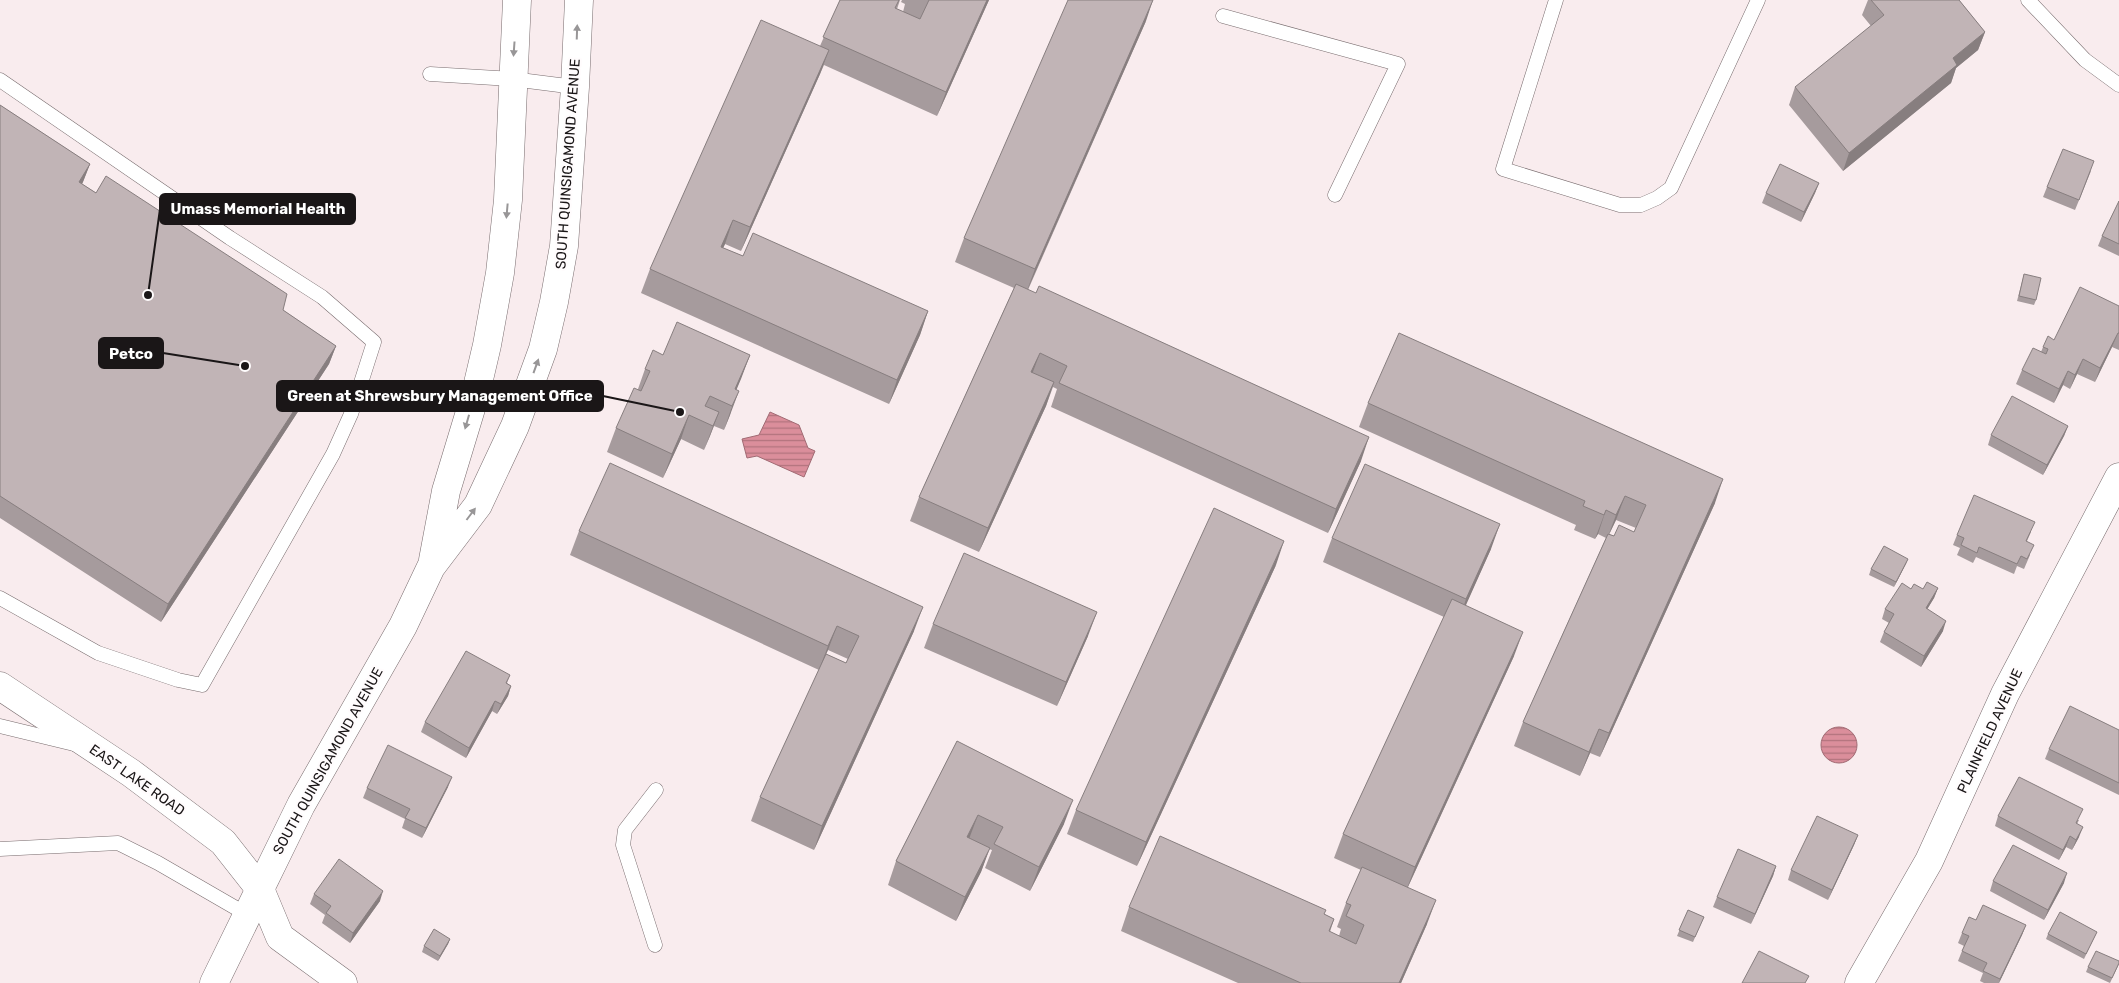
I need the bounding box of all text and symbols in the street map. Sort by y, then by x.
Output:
one-way arrow [574,24,582,40]
one-way arrow [510,41,518,57]
street label: SOUTH QUINSIGAMOND AVENUE [552,58,584,270]
callout: Umass Memorial Health [160,194,355,224]
text: Umass Memorial Health [171,200,345,218]
one-way arrow [503,203,511,219]
callout: Petco [99,338,163,368]
text: Petco [109,345,153,363]
one-way arrow [532,358,540,373]
callout: Green at Shrewsbury Management Office [277,381,603,411]
text: Green at Shrewsbury Management Office [287,387,593,405]
one-way arrow [463,414,471,429]
one-way arrow [466,507,476,521]
street label: SOUTH QUINSIGAMOND AVENUE [269,665,387,857]
street label: PLAINFIELD AVENUE [1954,666,2026,796]
street label: EAST LAKE ROAD [86,741,188,819]

